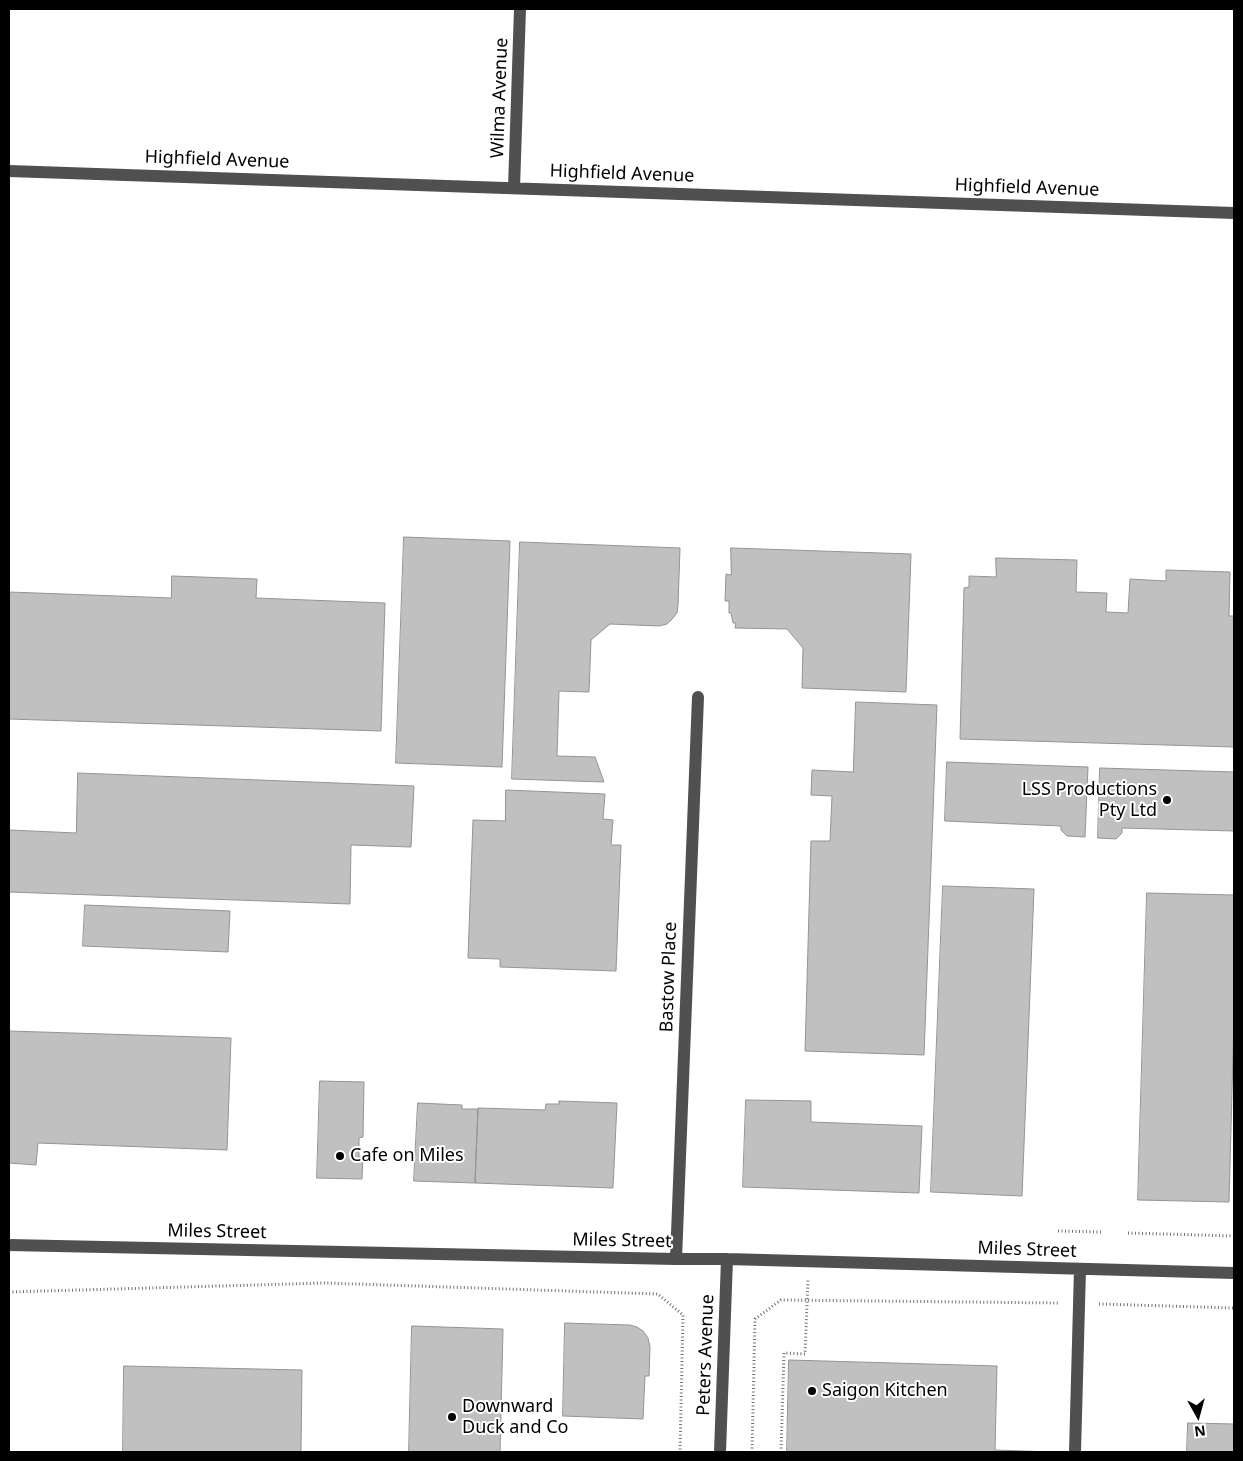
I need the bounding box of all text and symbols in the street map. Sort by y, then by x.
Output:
street label: Wilma Avenue [487,37,513,159]
street label: Highfield Avenue [144,147,290,173]
street label: Highfield Avenue [549,161,695,187]
street label: Highfield Avenue [954,175,1100,201]
place label: LSS Productions Pty Ltd [1022,779,1157,822]
marker: LSS Productions Pty Ltd [1161,794,1173,806]
street label: Bastow Place [656,921,682,1033]
place label: Cafe on Miles [350,1145,464,1167]
marker: Cafe on Miles [334,1150,346,1162]
street label: Miles Street [167,1220,267,1244]
street label: Miles Street [572,1229,672,1253]
street label: Miles Street [977,1237,1077,1263]
street label: Peters Avenue [693,1294,719,1416]
place label: Saigon Kitchen [822,1380,948,1402]
marker: Saigon Kitchen [806,1385,818,1397]
north arrow [1173,1391,1223,1441]
place label: Downward Duck and Co [462,1396,568,1438]
marker: Downward Duck and Co [446,1411,458,1423]
text: N [1193,1421,1207,1442]

